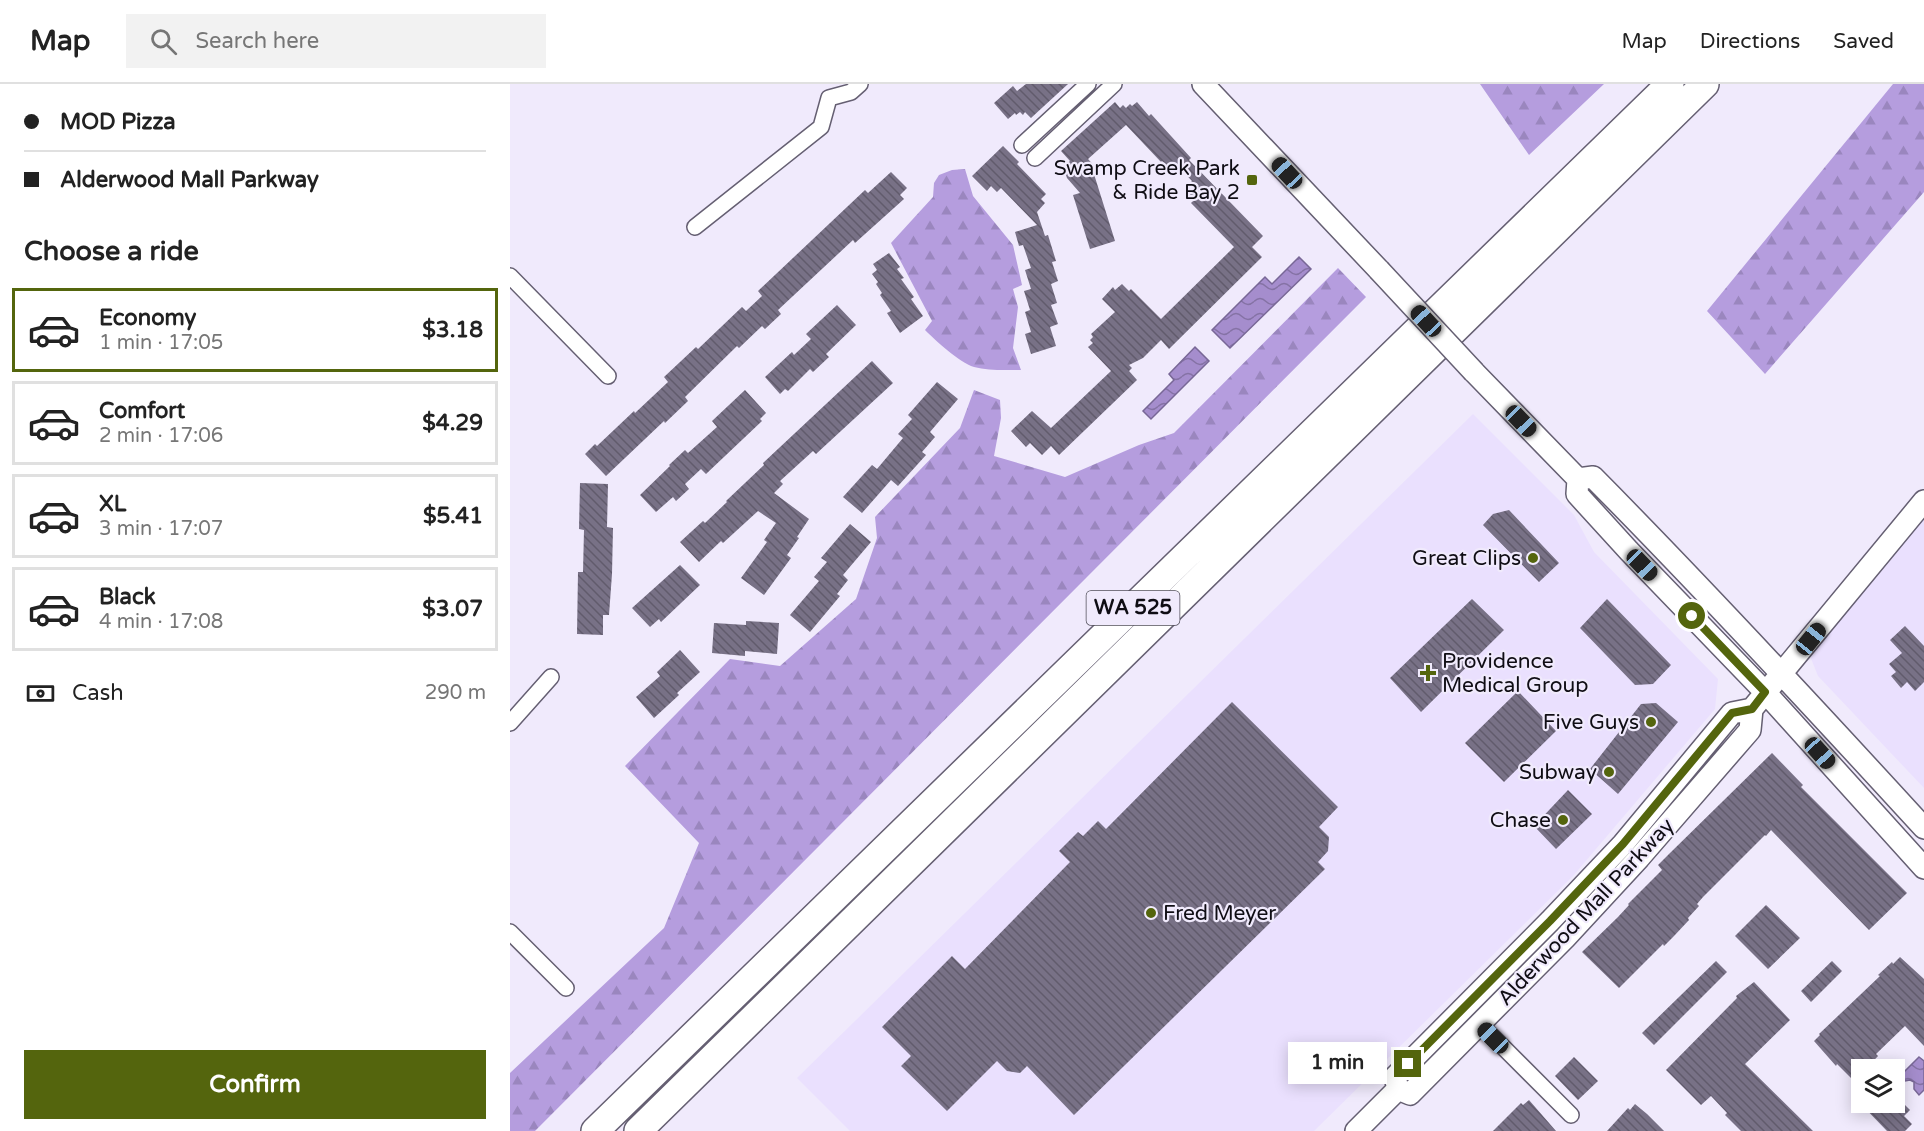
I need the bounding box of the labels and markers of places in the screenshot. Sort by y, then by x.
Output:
place label: Swamp Creek Park & Ride Bay 2 [1054,156,1240,205]
marker: Swamp Creek Park & Ride Bay 2 [1245,173,1259,187]
place label: Great Clips [1412,546,1521,571]
marker: Great Clips [1526,551,1540,565]
place label: Providence Medical Group [1442,649,1588,698]
marker: Providence Medical Group [1419,664,1437,682]
place label: Five Guys [1543,710,1639,735]
marker: Five Guys [1644,715,1658,729]
place label: Subway [1519,760,1597,785]
marker: Subway [1602,765,1616,779]
place label: Chase [1490,808,1551,833]
marker: Chase [1556,813,1570,827]
place label: Fred Meyer [1163,901,1276,926]
marker: Fred Meyer [1144,906,1158,920]

